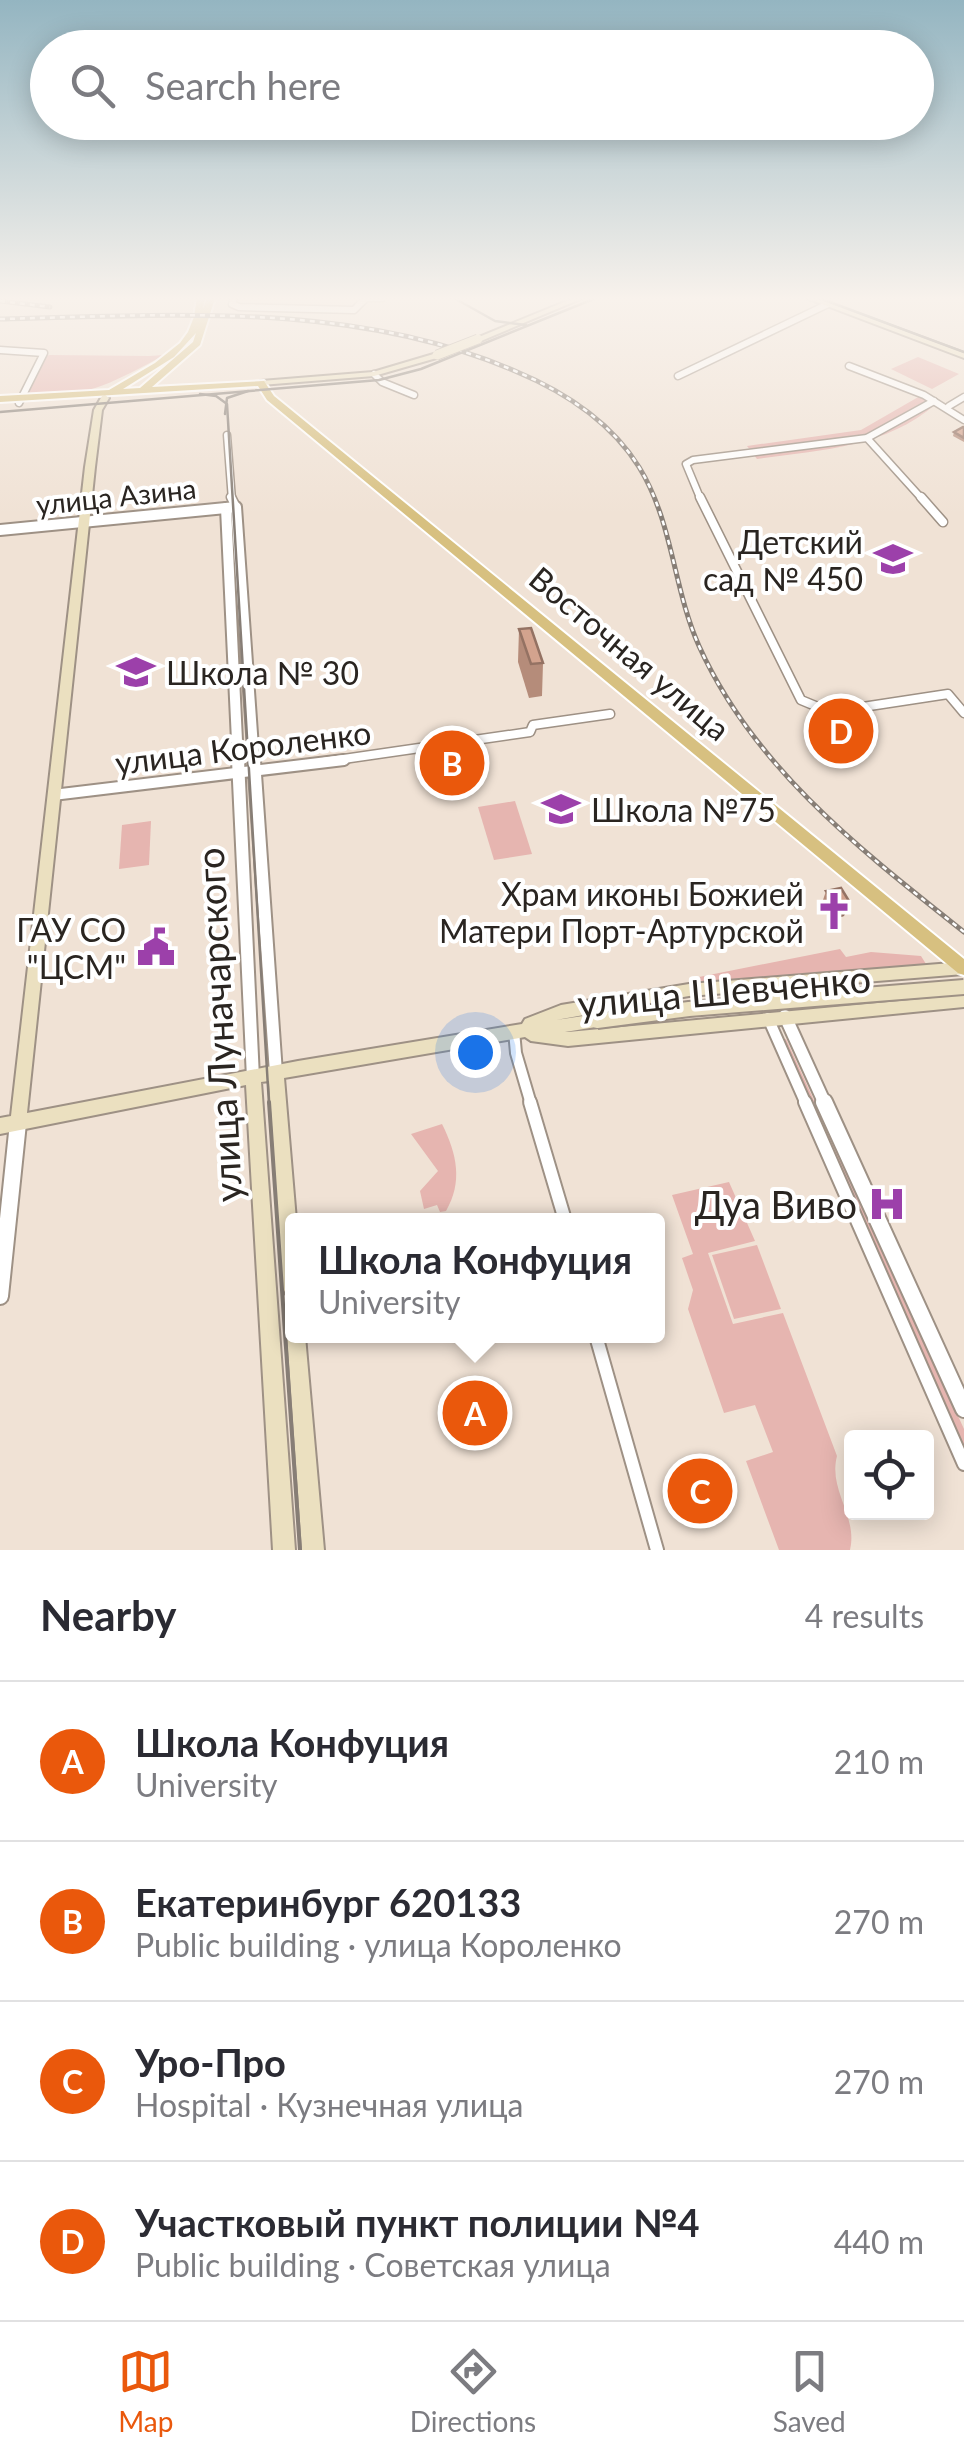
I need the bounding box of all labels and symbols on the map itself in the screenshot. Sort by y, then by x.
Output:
street label: улица Азина [34,471,198,521]
place label: Детский сад № 450 [703,522,863,598]
school or university icon: Детский сад № 450 [872,538,914,580]
street label: Восточная улица [522,558,738,748]
school or university icon: Школа № 30 [115,651,157,693]
place label: Школа № 30 [166,653,359,692]
pin: D [808,694,874,768]
street label: улица Короленко [113,712,373,782]
pin: B [420,726,484,800]
school or university icon: Школа №75 [540,788,582,830]
place label: Школа №75 [591,790,776,829]
street label: улица Луначарского [186,846,250,1204]
place label: Храм иконы Божией Матери Порт-Артурской [439,874,804,950]
church icon: Храм иконы Божией Матери Порт-Артурской [813,890,855,932]
place label: ГАУ СО "ЦСМ" [16,910,126,986]
public building icon: ГАУ СО "ЦСМ" [135,926,177,968]
street label: улица Шевченко [575,954,873,1026]
your location [450,1027,501,1078]
place label: Дуа Виво [695,1181,857,1227]
hospital icon: Дуа Виво [866,1183,908,1225]
pin: A [442,1376,508,1450]
pin: C [668,1454,732,1528]

